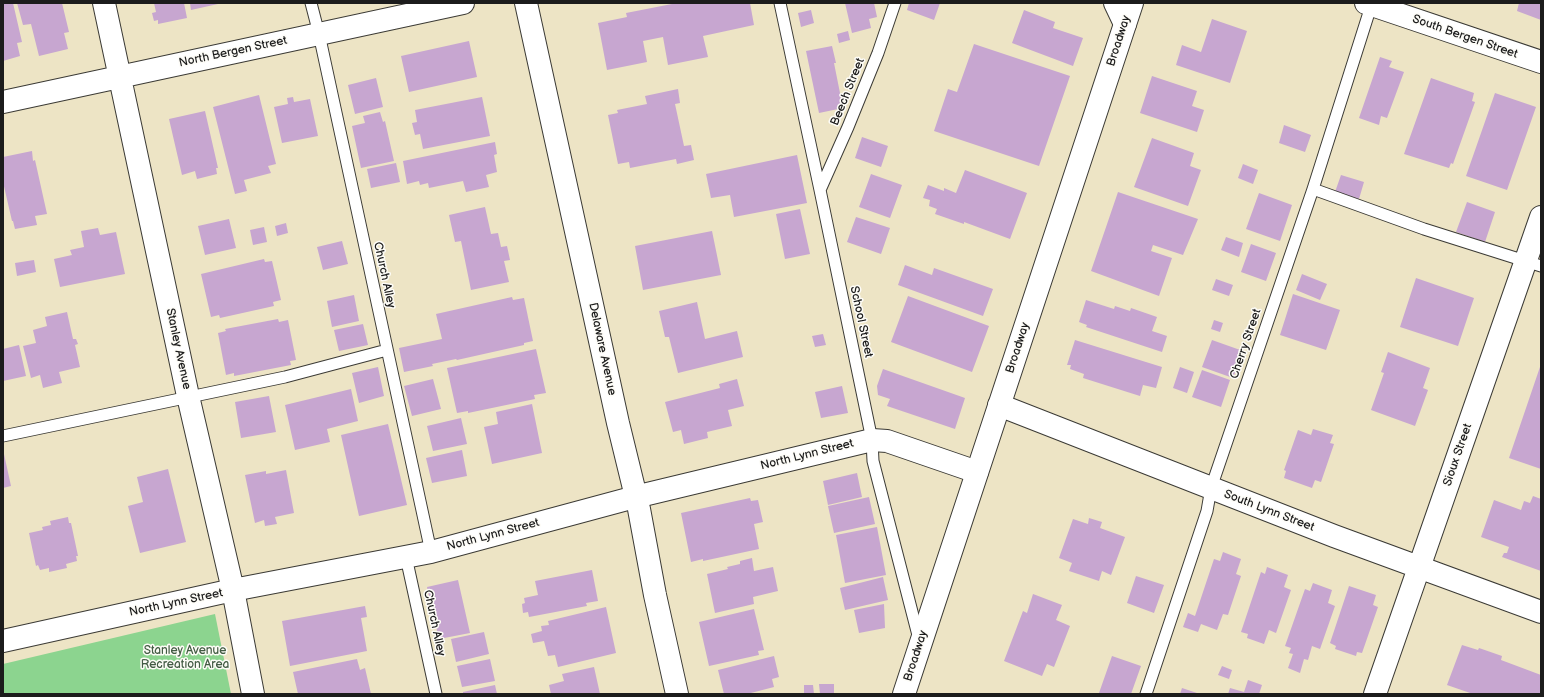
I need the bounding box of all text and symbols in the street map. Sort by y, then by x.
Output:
street label: South Bergen Street [1410,12,1520,62]
street label: Broadway [1104,14,1134,68]
street label: North Bergen Street [178,33,288,71]
street label: Beech Street [828,56,868,128]
street label: Church Alley [370,241,398,309]
street label: School Street [846,285,876,359]
street label: Delaware Avenue [585,301,619,397]
street label: Stanley Avenue [162,307,194,391]
street label: Cherry Street [1227,307,1265,381]
street label: Broadway [1003,321,1033,375]
street label: Sioux Street [1441,422,1475,488]
street label: North Lynn Street [759,436,855,474]
street label: South Lynn Street [1222,487,1316,535]
street label: North Lynn Street [445,516,541,554]
street label: North Lynn Street [128,586,224,620]
street label: Church Alley [420,589,448,657]
street label: Broadway [901,629,931,683]
park label: Stanley Avenue Recreation Area [141,644,229,672]

